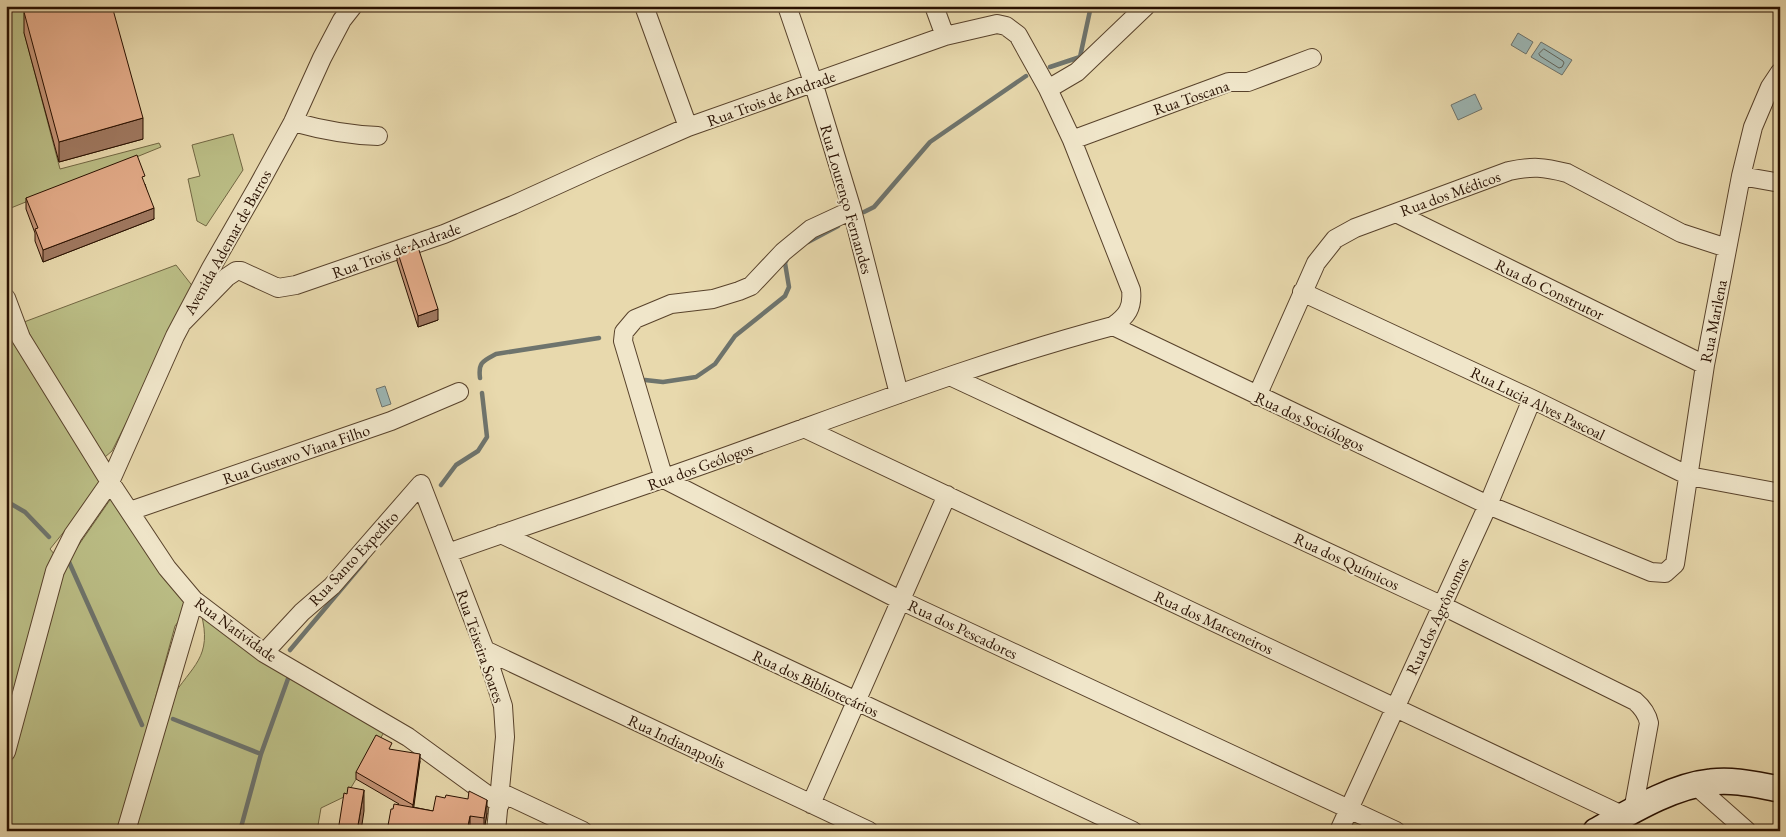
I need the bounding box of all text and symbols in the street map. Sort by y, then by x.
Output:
street label: Rua Trois de Andrade [704,65,838,131]
street label: Rua Toscana [1150,74,1233,120]
street label: Rua Lourenço Fernandes [815,122,878,276]
street label: Avenida Ademar de Barros [178,166,276,319]
street label: Rua dos Médicos [1397,166,1503,221]
street label: Rua Trois de Andrade [329,217,463,283]
street label: Rua do Construtor [1492,254,1608,325]
street label: Rua Marilena [1695,277,1732,364]
street label: Rua Lucia Alves Pascoal [1467,362,1609,445]
street label: Rua dos Sociólogos [1251,387,1368,456]
street label: Rua Gustavo Viana Filho [220,419,373,490]
street label: Rua dos Geólogos [644,438,756,495]
street label: Rua Santo Expedito [304,506,403,611]
street label: Rua dos Químicos [1291,528,1403,595]
street label: Rua dos Agrônomos [1401,554,1474,678]
street label: Rua dos Marceneiros [1151,586,1277,659]
street label: Rua Teixeira Soares [451,587,510,706]
street label: Rua Natividade [190,592,281,666]
street label: Rua dos Pescadores [905,595,1021,664]
street label: Rua dos Bibliotecários [749,645,882,722]
street label: Rua Indianapolis [625,710,729,773]

